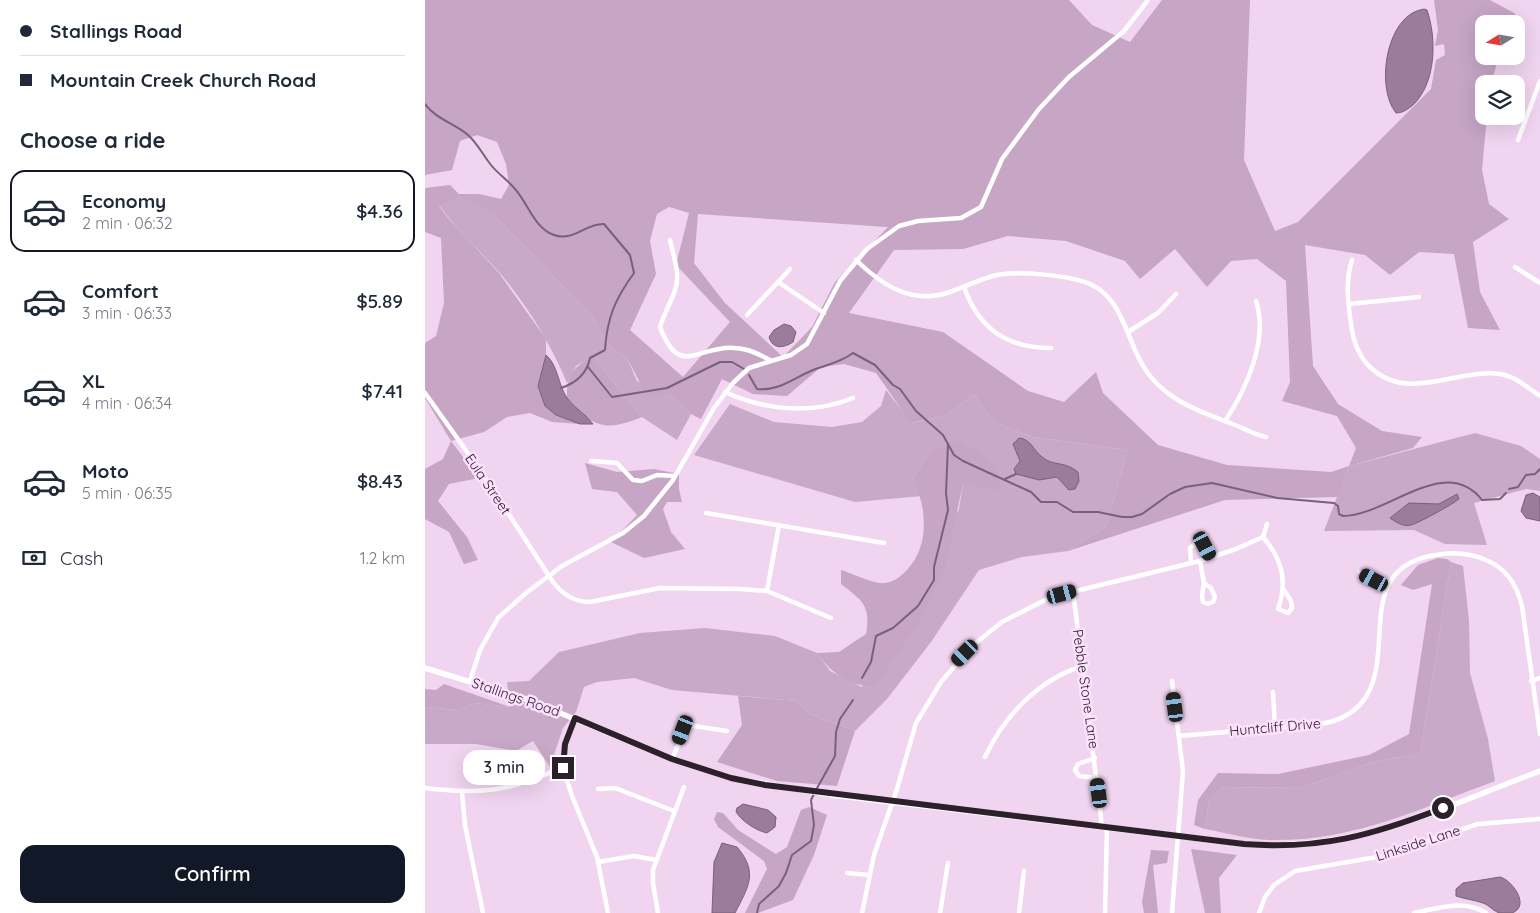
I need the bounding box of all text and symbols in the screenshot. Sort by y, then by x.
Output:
north arrow [1475,15,1525,65]
map controls [1475,15,1525,125]
text: Stallings Road [50,19,182,43]
text: Mountain Creek Church Road [50,68,316,92]
button: layers [1475,75,1525,125]
text: Choose a ride [20,126,165,154]
icon: car [22,189,67,234]
text: Economy [82,189,166,213]
text: $4.36 [356,199,403,223]
text: 2 min · 06:32 [82,213,173,233]
icon: car [22,279,67,324]
text: Comfort [82,279,159,303]
text: $5.89 [356,289,403,313]
text: 3 min · 06:33 [82,303,172,323]
icon: car [22,369,67,414]
text: XL [82,369,105,393]
text: $7.41 [362,379,403,403]
text: 4 min · 06:34 [82,393,172,413]
street label: Eula Street [461,450,515,518]
icon: car [22,459,67,504]
text: Moto [82,459,129,483]
text: $8.43 [357,469,403,493]
text: 5 min · 06:35 [82,483,172,503]
car [1191,529,1218,563]
icon: cash [20,544,48,572]
text: Cash [60,546,104,570]
text: 1.2 km [360,548,405,568]
car [1357,566,1390,594]
car [1045,583,1078,605]
street label: Pebble Stone Lane [1069,628,1103,750]
car [949,637,980,669]
street label: Stallings Road [469,673,563,721]
car [1165,691,1184,723]
car [670,713,695,747]
street label: Huntcliff Drive [1228,714,1322,740]
callout: 3 min [463,750,545,786]
text: 3 min [484,757,524,777]
route end [552,757,574,779]
car [1089,777,1108,809]
route start [1432,797,1454,819]
street label: Linkside Lane [1374,821,1463,865]
button: Confirm [20,845,405,903]

